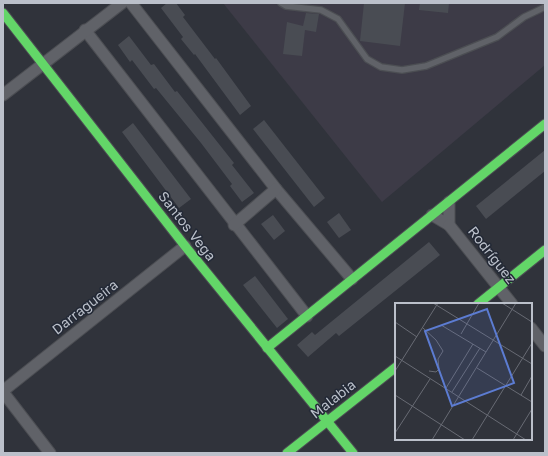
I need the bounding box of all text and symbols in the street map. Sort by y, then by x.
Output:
street label: Santos Vega [155,188,220,264]
street label: Rodríguez [465,223,520,287]
street label: Darragueira [48,276,121,337]
inset map [395,303,532,440]
street label: Malabia [307,376,359,422]

